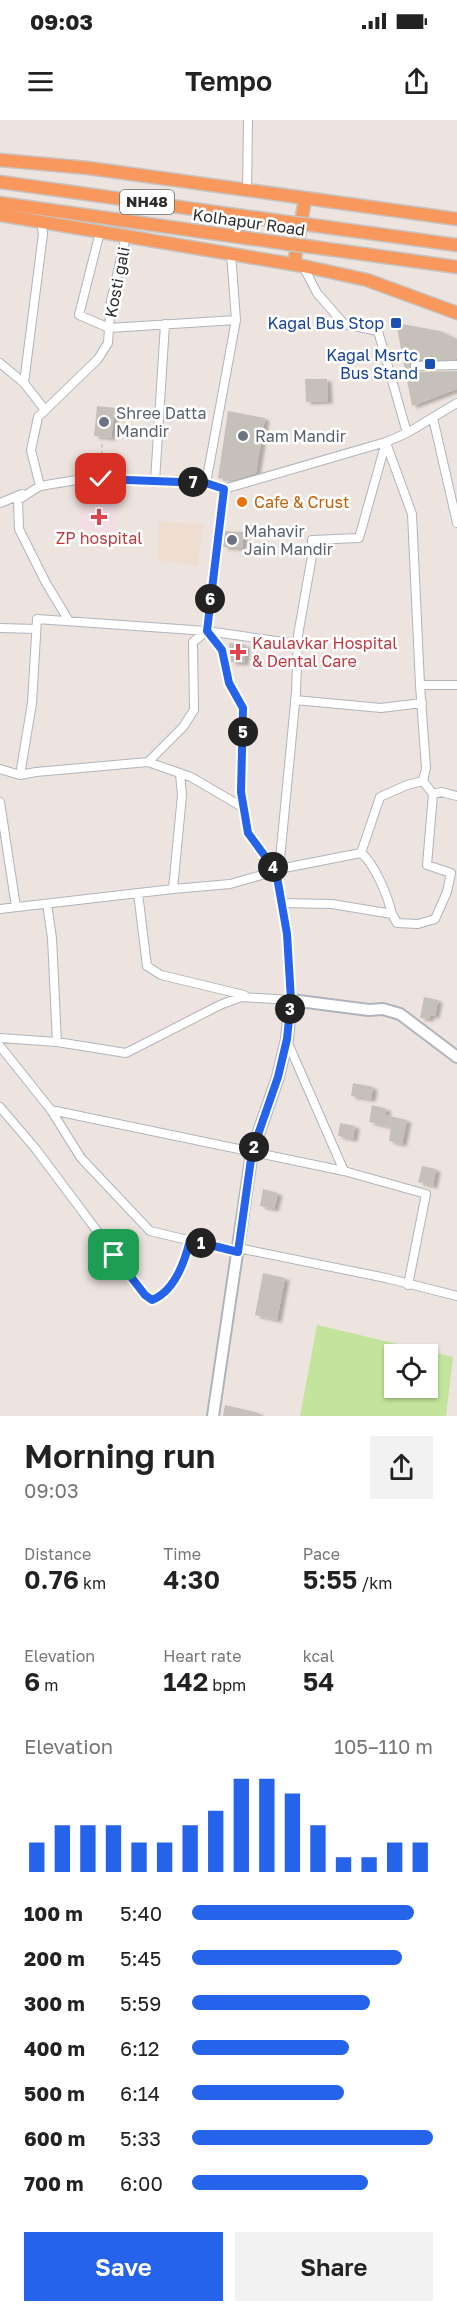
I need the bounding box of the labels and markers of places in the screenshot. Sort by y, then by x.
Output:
place label: Kagal Bus Stop [267,313,384,333]
marker: Kagal Bus Stop [389,316,403,330]
place label: Kagal Msrtc Bus Stand [326,345,418,383]
marker: Kagal Msrtc Bus Stand [423,357,437,371]
place label: Shree Datta Mandir [116,403,206,441]
marker: Shree Datta Mandir [97,415,111,429]
place label: Ram Mandir [255,426,346,446]
marker: Ram Mandir [236,429,250,443]
pin [75,453,126,504]
pin: 7 [178,467,208,497]
place label: Cafe & Crust [254,492,349,512]
marker: Cafe & Crust [235,495,249,509]
marker: ZP hospital [90,508,108,526]
place label: Mahavir Jain Mandir [244,521,333,559]
place label: ZP hospital [56,528,142,548]
marker: Mahavir Jain Mandir [225,533,239,547]
pin: 6 [195,584,225,614]
place label: Kaulavkar Hospital & Dental Care [252,633,398,671]
marker: Kaulavkar Hospital & Dental Care [229,643,247,661]
pin: 5 [228,717,258,747]
pin: 4 [258,852,288,882]
pin: 3 [275,994,305,1024]
pin: 2 [239,1132,269,1162]
pin: 1 [186,1228,216,1258]
pin [88,1229,139,1280]

